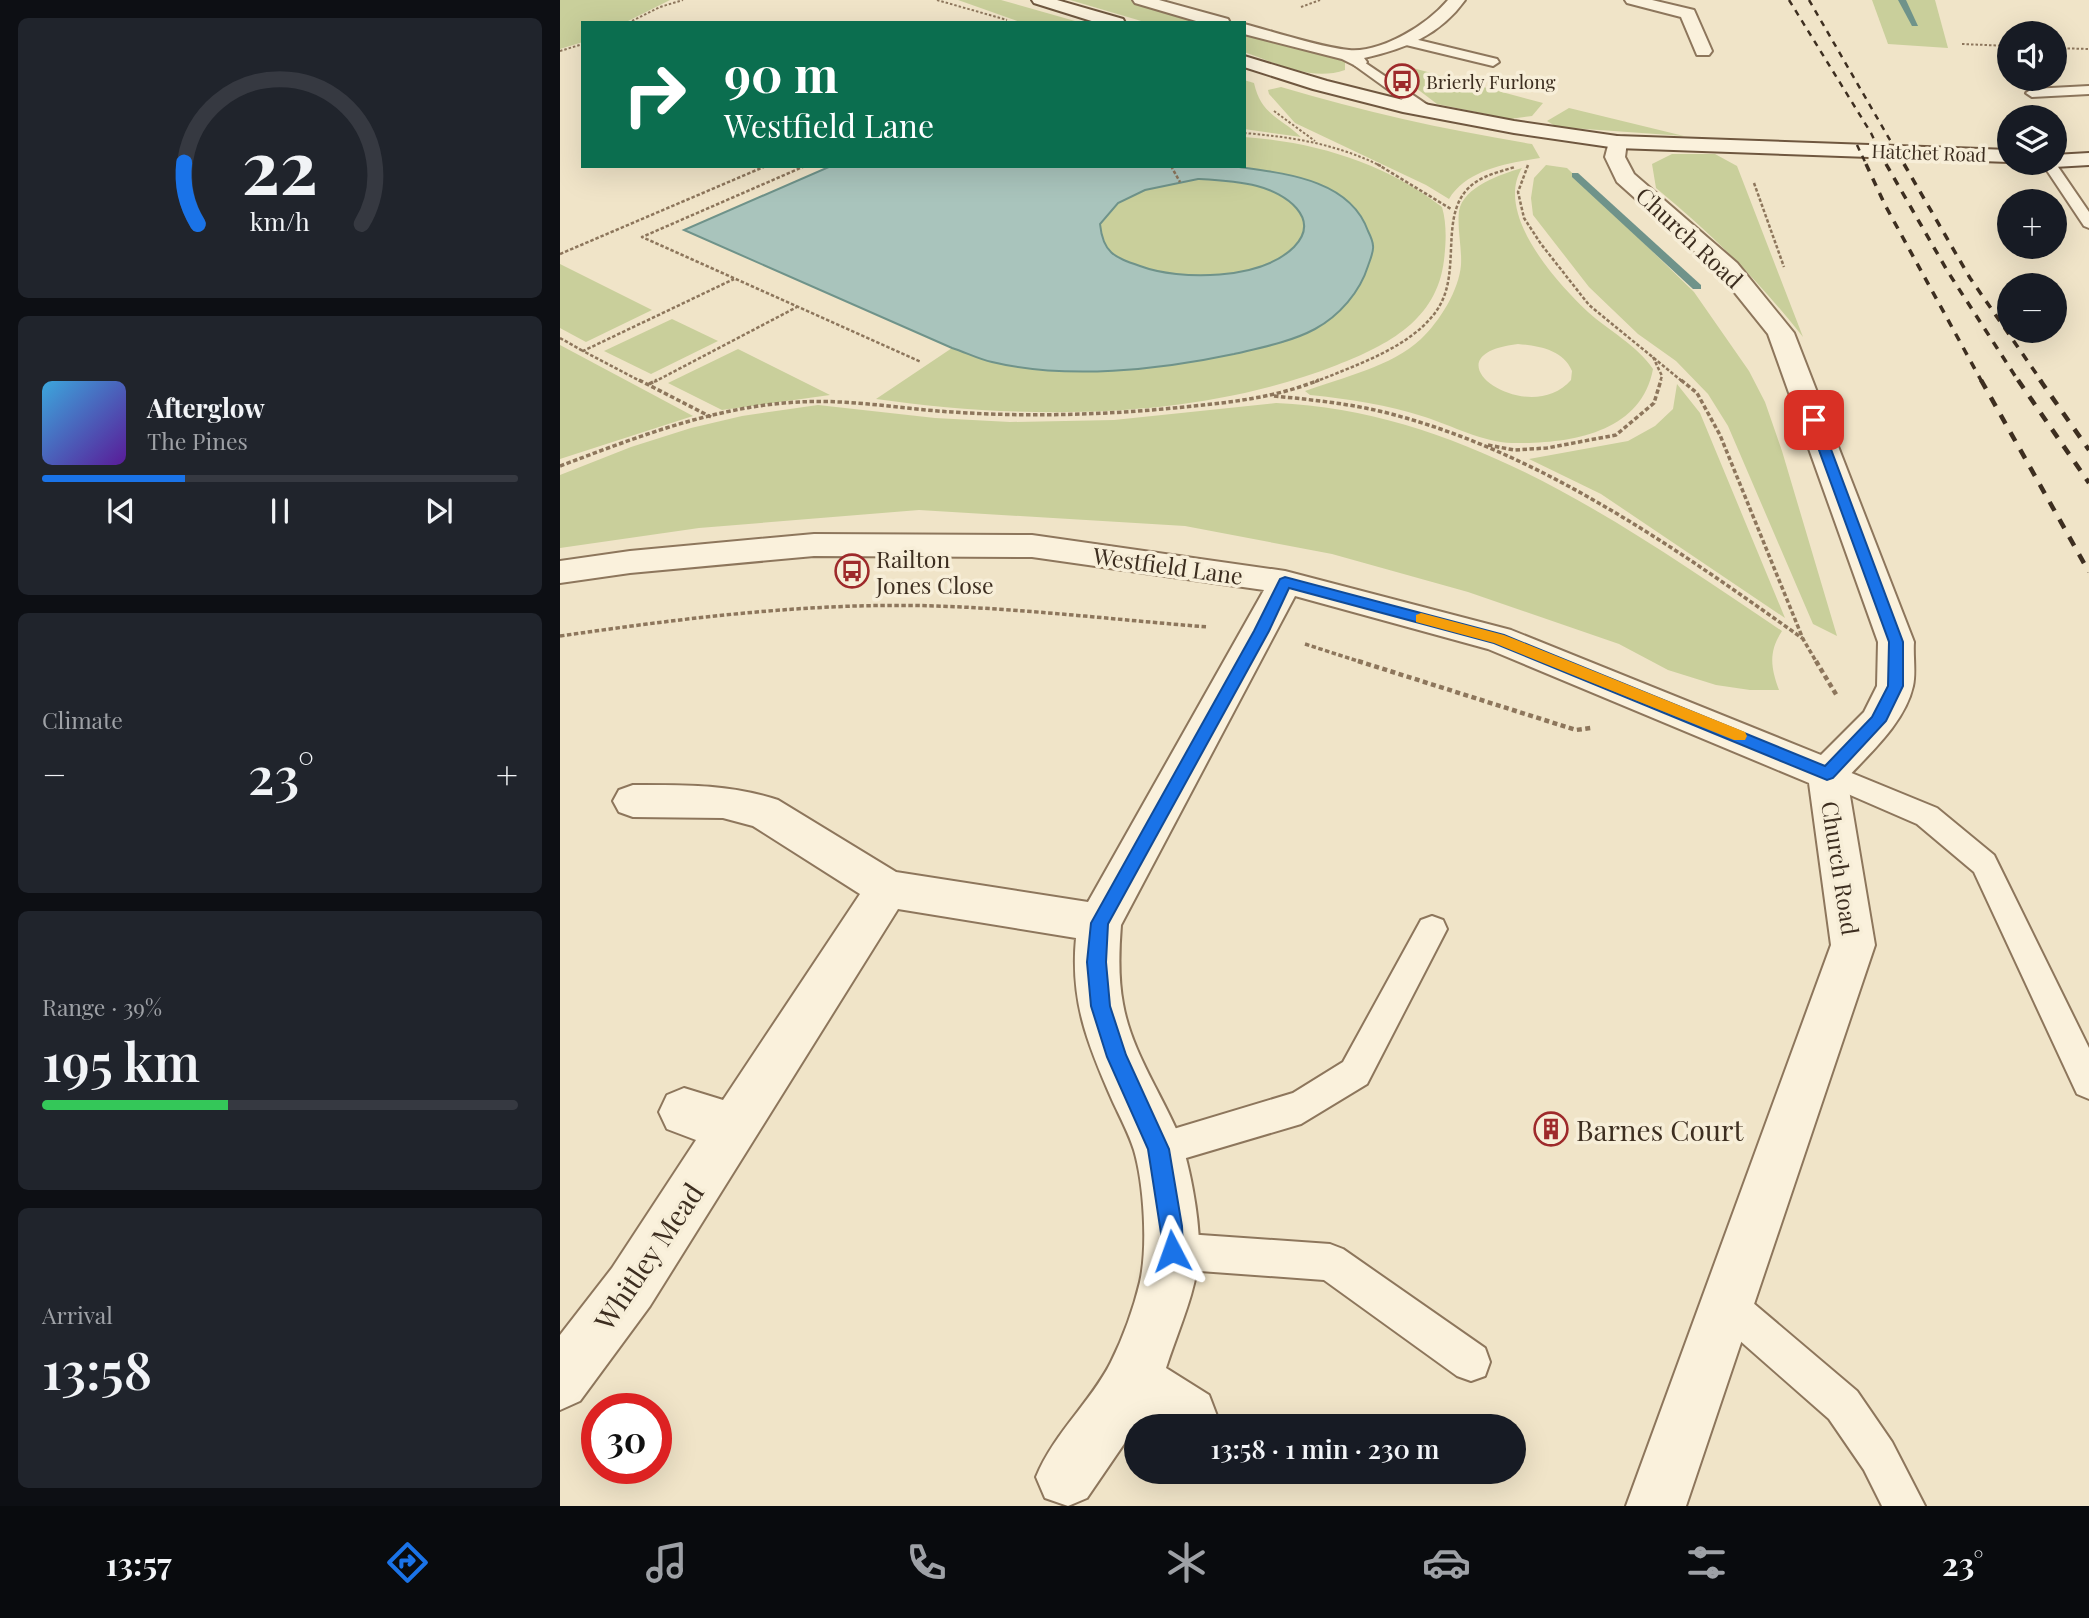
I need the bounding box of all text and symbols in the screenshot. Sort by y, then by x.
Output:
map controls [1997,21,2067,343]
button: sound [1997,21,2067,91]
text: 90 m [724,40,838,105]
icon: right [609,49,700,140]
bus stop icon: Brierly Furlong [1383,62,1421,100]
place label: Brierly Furlong [1426,68,1555,94]
text: Westfield Lane [724,103,934,146]
button: layers [1997,105,2067,175]
text: 22 [242,115,318,212]
street label: Hatchet Road [1871,137,1987,167]
street label: Church Road [1630,180,1750,294]
button: + [1997,189,2067,259]
text: km/h [250,204,310,237]
button: − [1997,273,2067,343]
text: Afterglow [147,390,265,425]
pin [1784,390,1844,450]
icon: arrive [1795,401,1833,439]
text: The Pines [147,425,248,456]
icon: previous [102,492,140,530]
icon: pause [261,492,299,530]
icon: next [420,492,458,530]
street label: Westfield Lane [1090,539,1245,591]
place label: Railton Jones Close [875,543,994,600]
bus stop icon: Railton Jones Close [833,552,871,590]
text: Climate [42,704,123,735]
text: 23° [248,739,314,808]
text: − [42,748,67,799]
text: + [496,748,518,799]
street label: Church Road [1815,799,1867,937]
text: Range · 39% [42,991,162,1022]
text: 195 km [42,1026,200,1095]
building icon: Barnes Court [1532,1110,1570,1148]
place label: Barnes Court [1576,1111,1745,1148]
street label: Whitley Mead [585,1175,711,1338]
position arrow [1135,1214,1209,1288]
text: Arrival [42,1299,113,1330]
text: 13:58 [42,1334,152,1403]
speed limit sign: 30 [581,1393,672,1484]
text: 13:58 · 1 min · 230 m [1211,1431,1439,1466]
icon: directions [383,1538,432,1587]
icon: music [642,1538,691,1587]
icon: phone [902,1538,951,1587]
icon: climate [1162,1538,1211,1587]
icon: car [1422,1538,1471,1587]
icon: filters [1682,1538,1731,1587]
text: 13:57 [105,1541,172,1584]
text: 23° [1942,1541,1983,1584]

